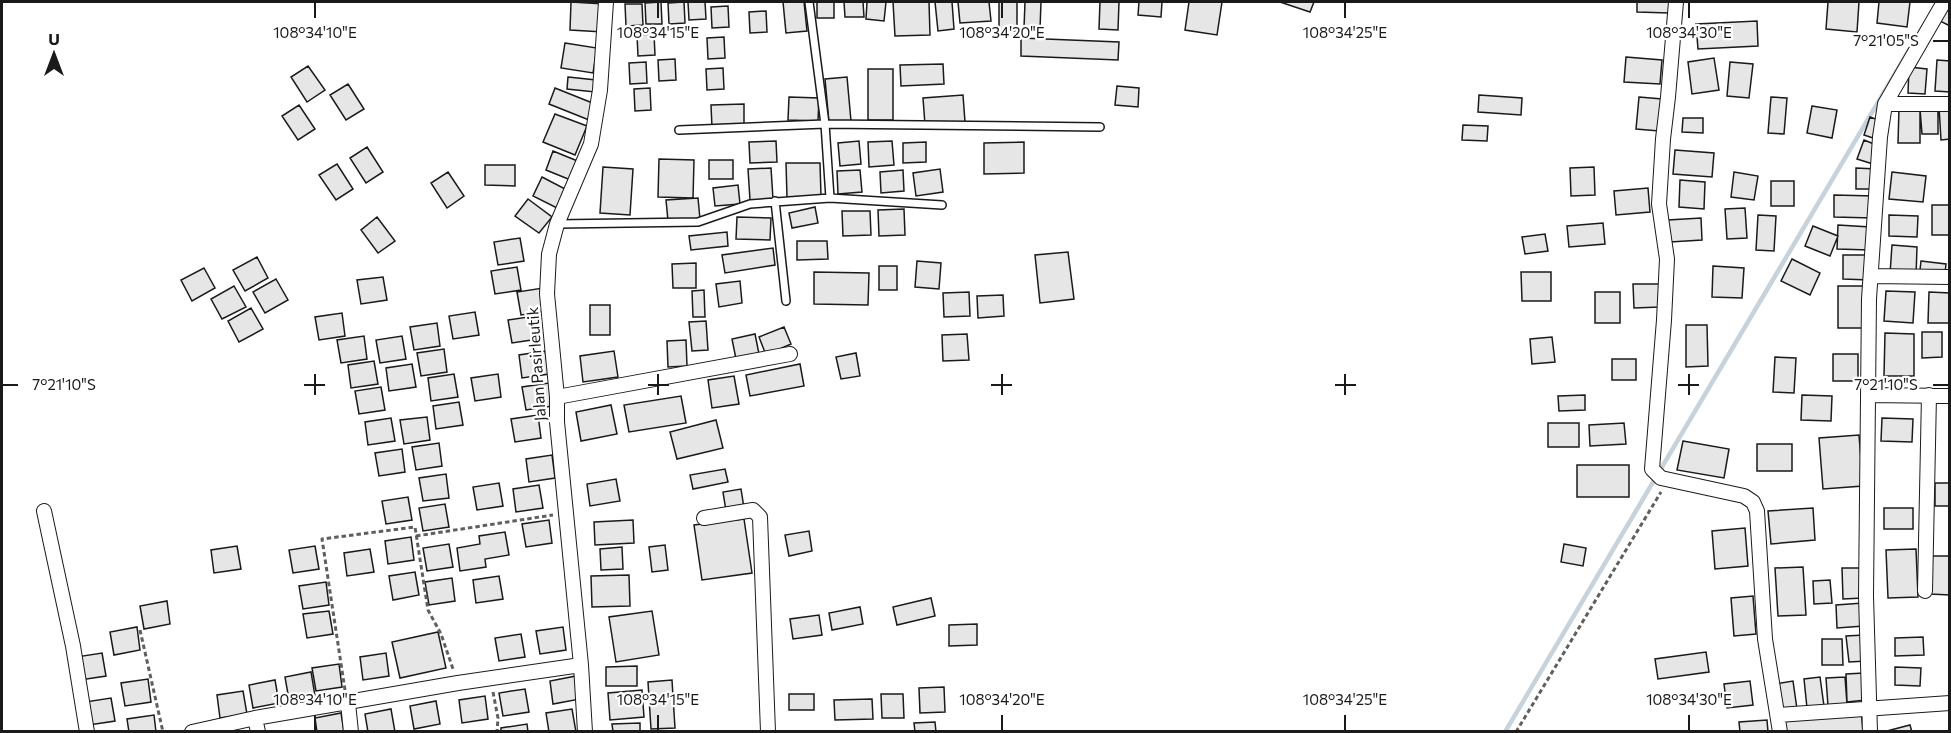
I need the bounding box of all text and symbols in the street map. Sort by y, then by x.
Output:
text: 108°34'10"E [273,23,357,41]
text: 108°34'15"E [617,23,699,41]
text: 108°34'20"E [959,23,1045,41]
text: 108°34'25"E [1303,23,1387,41]
text: 108°34'30"E [1646,23,1732,41]
north arrow [24,24,84,84]
text: U [48,29,60,48]
text: 7°21'05"S [1853,31,1919,49]
street label: Jalan Pasirleutik [522,306,549,422]
text: 7°21'10"S [32,375,96,393]
text: 7°21'10"S [1854,375,1918,393]
text: 108°34'10"E [273,690,357,708]
text: 108°34'15"E [617,690,699,708]
text: 108°34'20"E [959,690,1045,708]
text: 108°34'25"E [1303,690,1387,708]
text: 108°34'30"E [1646,690,1732,708]

